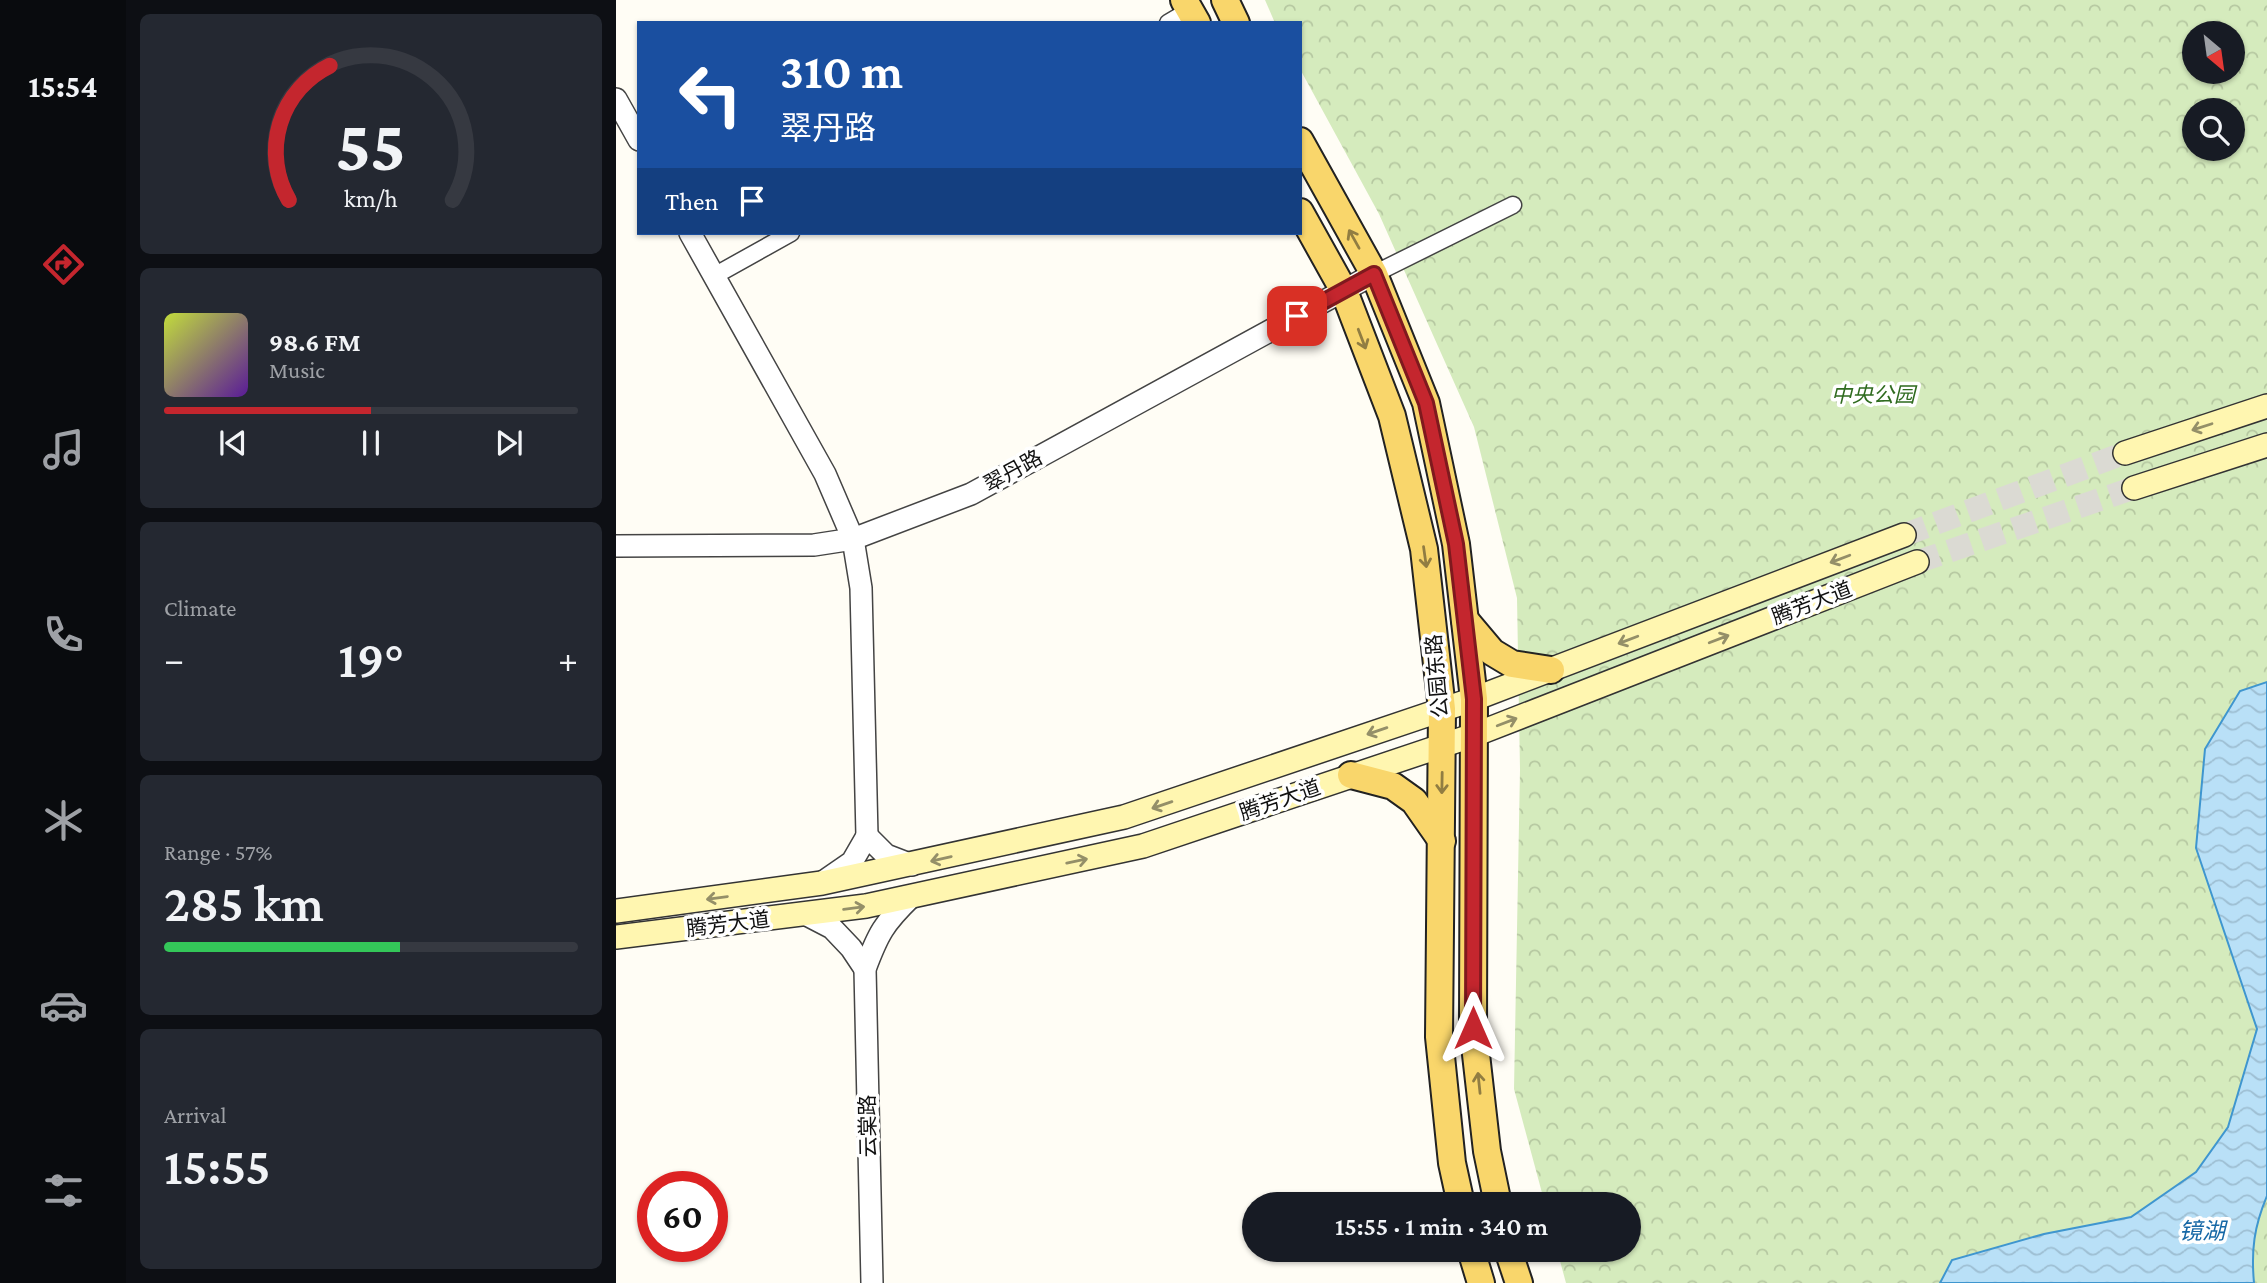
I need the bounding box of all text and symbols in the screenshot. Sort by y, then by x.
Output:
north arrow [2182,21,2245,84]
map controls [2182,21,2245,161]
text: 310 m [780,44,903,99]
icon: left [665,49,756,140]
text: 15:54 [28,68,98,104]
button: search [2182,98,2245,161]
text: 55 [336,105,406,186]
text: 翠丹路 [780,110,876,146]
icon: arrive [733,182,771,220]
text: km/h [344,185,398,212]
text: Then [665,187,719,216]
one-way arrow [1347,229,1360,250]
icon: directions [39,240,88,289]
pin [1267,286,1327,346]
icon: arrive [1278,297,1316,335]
one-way arrow [1357,327,1370,349]
text: 98.6 FM [269,328,361,357]
text: Music [269,357,325,383]
park label: 中央公园 [1831,383,1918,407]
one-way arrow [2192,422,2214,435]
icon: previous [214,424,252,462]
icon: pause [352,424,390,462]
icon: next [490,424,528,462]
icon: music [39,425,88,474]
street label: 翠丹路 [980,445,1046,497]
one-way arrow [1418,545,1431,568]
one-way arrow [1830,554,1852,566]
street label: 腾芳大道 [1768,577,1856,629]
text: Climate [164,595,236,621]
icon: phone [39,610,88,659]
text: 19° [338,630,404,688]
one-way arrow [1708,632,1729,645]
street label: 公园东路 [1421,633,1453,719]
one-way arrow [1617,635,1639,648]
text: − [164,638,184,680]
text: + [558,638,578,680]
one-way arrow [1496,714,1517,727]
one-way arrow [1367,726,1389,738]
one-way arrow [1435,772,1449,795]
street label: 腾芳大道 [1236,775,1324,825]
icon: climate [39,796,88,845]
one-way arrow [1151,800,1173,812]
text: Range · 57% [164,839,273,865]
one-way arrow [930,853,953,866]
one-way arrow [1065,854,1088,867]
text: 285 km [164,874,324,932]
one-way arrow [706,892,729,905]
one-way arrow [842,901,865,914]
street label: 腾芳大道 [685,907,771,941]
icon: car [39,981,88,1030]
position arrow [1436,991,1510,1065]
one-way arrow [1473,1073,1486,1095]
street label: 云棠路 [855,1094,881,1158]
text: Arrival [164,1102,227,1128]
text: 15:55 [164,1137,271,1195]
icon: filters [39,1166,88,1215]
speed limit sign: 60 [637,1171,728,1262]
text: 15:55 · 1 min · 340 m [1335,1212,1548,1241]
water label: 镜湖 [2179,1218,2228,1244]

